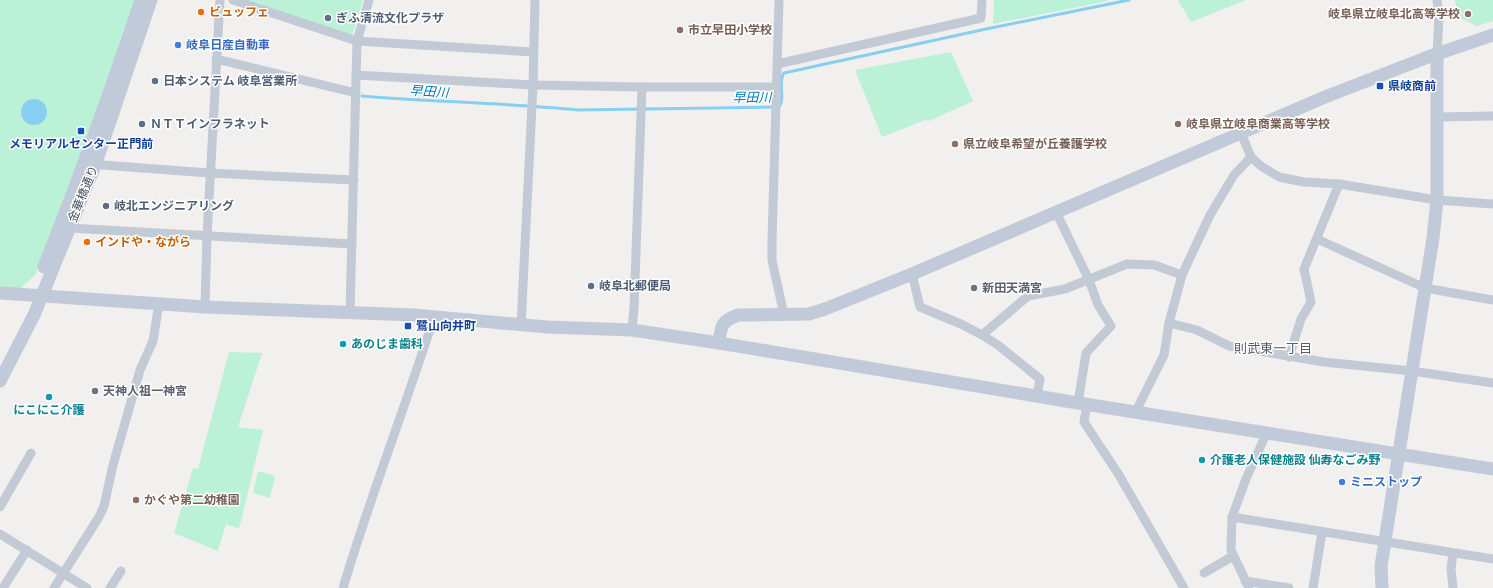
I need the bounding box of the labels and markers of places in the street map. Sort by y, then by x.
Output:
place label: ビュッフェ [209,5,269,19]
marker: ビュッフェ [196,7,206,17]
place label: 岐阜県立岐阜北高等学校 [1328,7,1460,21]
marker: 岐阜県立岐阜北高等学校 [1463,9,1473,19]
place label: ぎふ清流文化プラザ [336,11,444,25]
marker: ぎふ清流文化プラザ [323,13,333,23]
place label: 市立早田小学校 [688,23,772,37]
marker: 市立早田小学校 [675,25,685,35]
place label: 岐阜日産自動車 [186,38,270,52]
marker: 岐阜日産自動車 [173,40,183,50]
place label: 日本システム 岐阜営業所 [163,74,297,88]
marker: 日本システム 岐阜営業所 [150,76,160,86]
place label: 県岐商前 [1388,79,1436,93]
marker: 県岐商前 [1375,81,1385,91]
place label: ＮＴＴインフラネット [150,117,270,131]
place label: 岐阜県立岐阜商業高等学校 [1186,117,1330,131]
marker: ＮＴＴインフラネット [137,119,147,129]
marker: 岐阜県立岐阜商業高等学校 [1173,119,1183,129]
marker: メモリアルセンター正門前 [76,126,86,136]
place label: メモリアルセンター正門前 [9,137,153,151]
place label: 県立岐阜希望が丘養護学校 [963,137,1107,151]
marker: 県立岐阜希望が丘養護学校 [950,139,960,149]
place label: 岐北エンジニアリング [114,199,234,213]
marker: 岐北エンジニアリング [101,201,111,211]
place label: インドや・ながら [95,235,191,249]
marker: インドや・ながら [82,237,92,247]
place label: 岐阜北郵便局 [599,279,671,293]
marker: 岐阜北郵便局 [586,281,596,291]
place label: 新田天満宮 [982,281,1042,295]
marker: 新田天満宮 [969,283,979,293]
place label: 鷺山向井町 [416,319,476,333]
marker: 鷺山向井町 [403,321,413,331]
place label: あのじま歯科 [351,337,423,351]
marker: あのじま歯科 [338,339,348,349]
place label: 天神人祖一神宮 [103,384,187,398]
marker: 天神人祖一神宮 [90,386,100,396]
marker: にこにこ介護 [44,392,54,402]
place label: にこにこ介護 [13,403,85,417]
place label: 介護老人保健施設 仙寿なごみ野 [1210,453,1381,467]
marker: 介護老人保健施設 仙寿なごみ野 [1197,455,1207,465]
place label: ミニストップ [1350,475,1422,489]
marker: ミニストップ [1337,477,1347,487]
place label: かぐや第二幼稚園 [144,493,240,507]
marker: かぐや第二幼稚園 [131,495,141,505]

